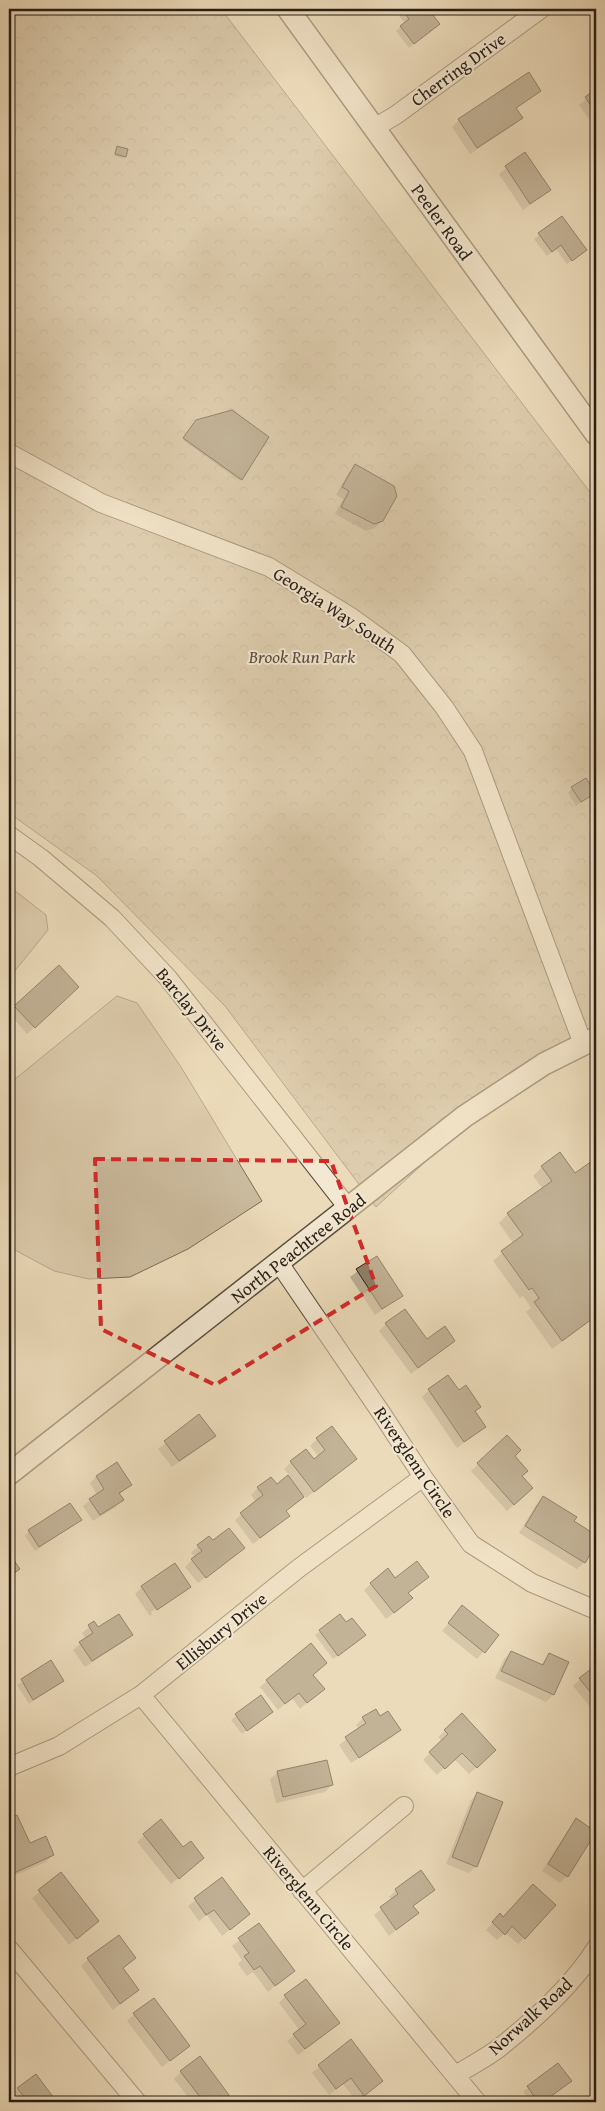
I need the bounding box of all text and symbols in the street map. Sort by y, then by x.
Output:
street label: Cherring Drive [405,25,511,113]
street label: Peeler Road [405,178,479,266]
street label: Georgia Way South [268,560,402,660]
park label: Brook Run Park [248,643,356,670]
street label: Barclay Drive [150,961,234,1057]
street label: North Peachtree Road [225,1186,372,1310]
street label: Riverglenn Circle [368,1401,462,1523]
street label: Ellisbury Drive [169,1586,273,1676]
street label: Riverglenn Circle [257,1840,361,1956]
street label: Norwalk Road [482,1971,578,2061]

